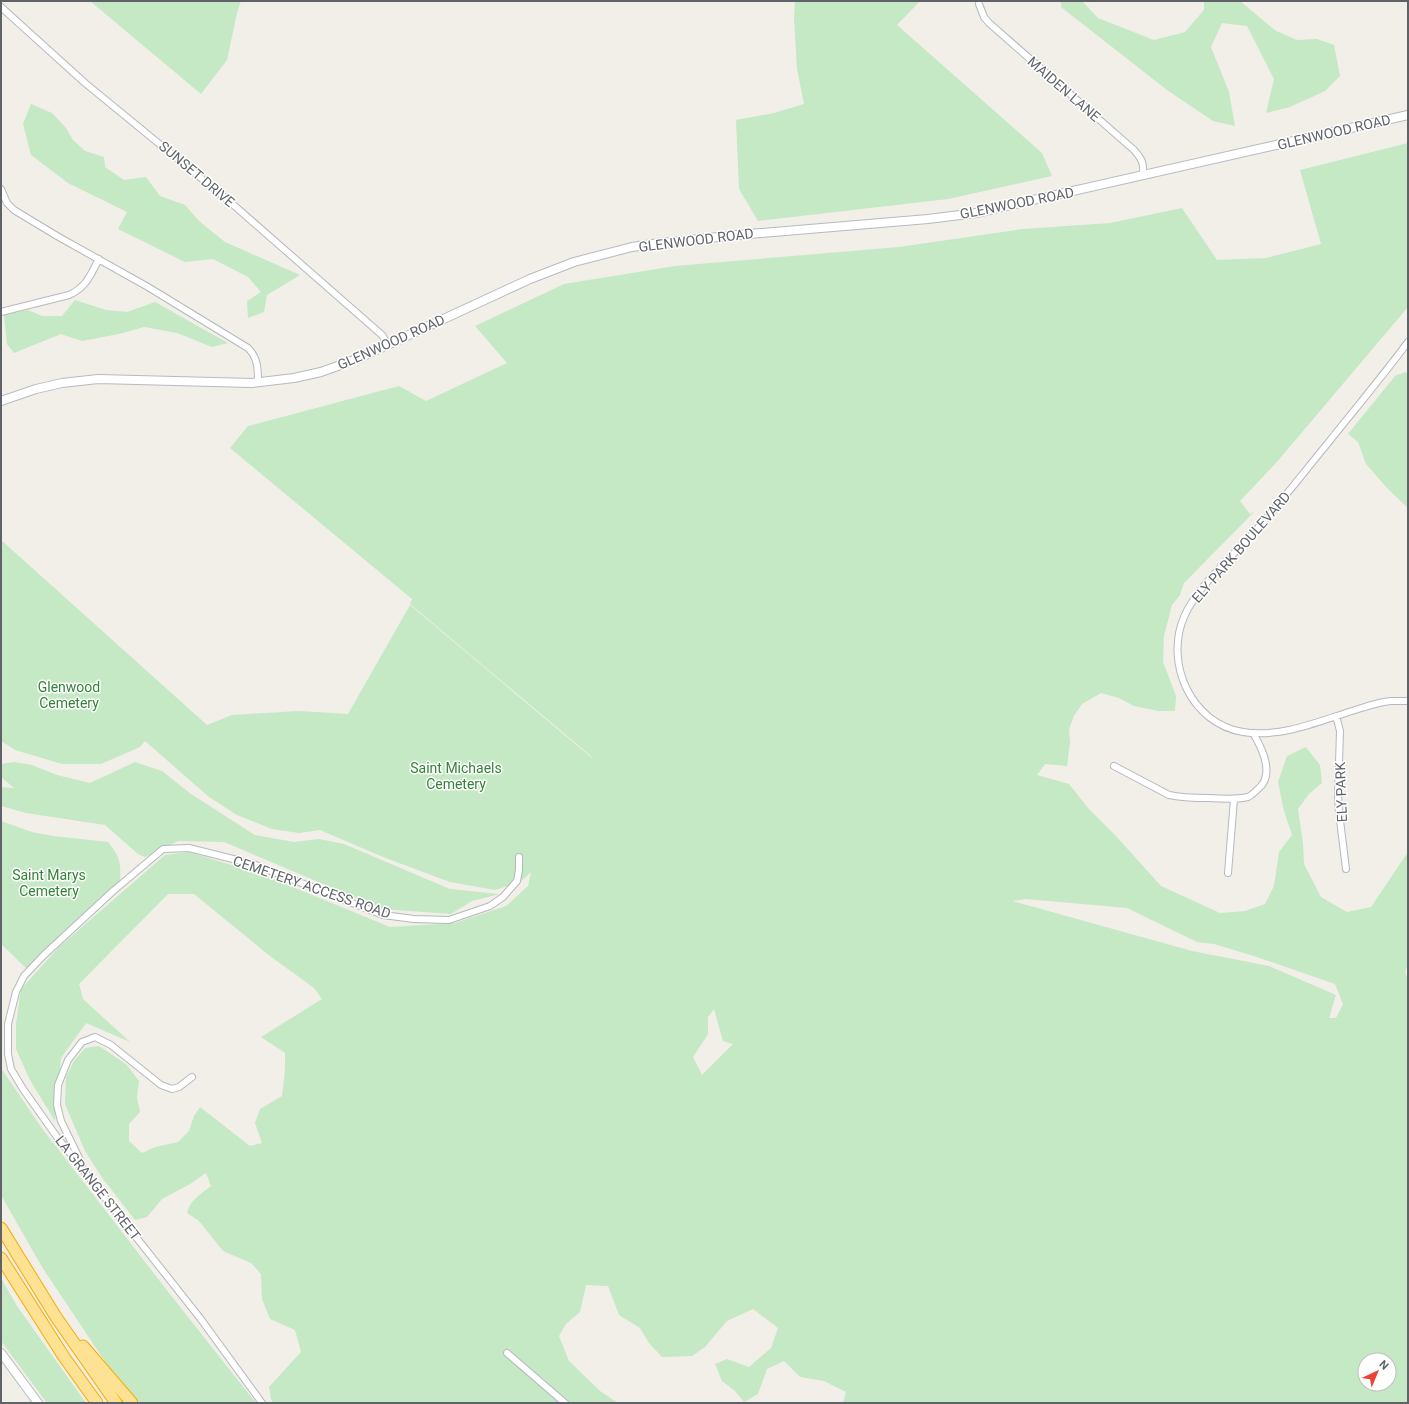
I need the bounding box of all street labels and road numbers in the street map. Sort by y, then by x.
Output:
street label: MAIDEN LANE [1025,53,1103,125]
street label: GLENWOOD ROAD [1276,111,1392,153]
street label: SUNSET DRIVE [156,138,238,210]
street label: GLENWOOD ROAD [959,184,1075,222]
street label: GLENWOOD ROAD [638,225,754,255]
street label: GLENWOOD ROAD [335,311,447,373]
street label: ELY PARK BOULEVARD [1188,488,1294,606]
street label: ELY PARK [1332,761,1350,822]
street label: CEMETERY ACCESS ROAD [231,852,393,922]
street label: LA GRANGE STREET [52,1133,144,1244]

